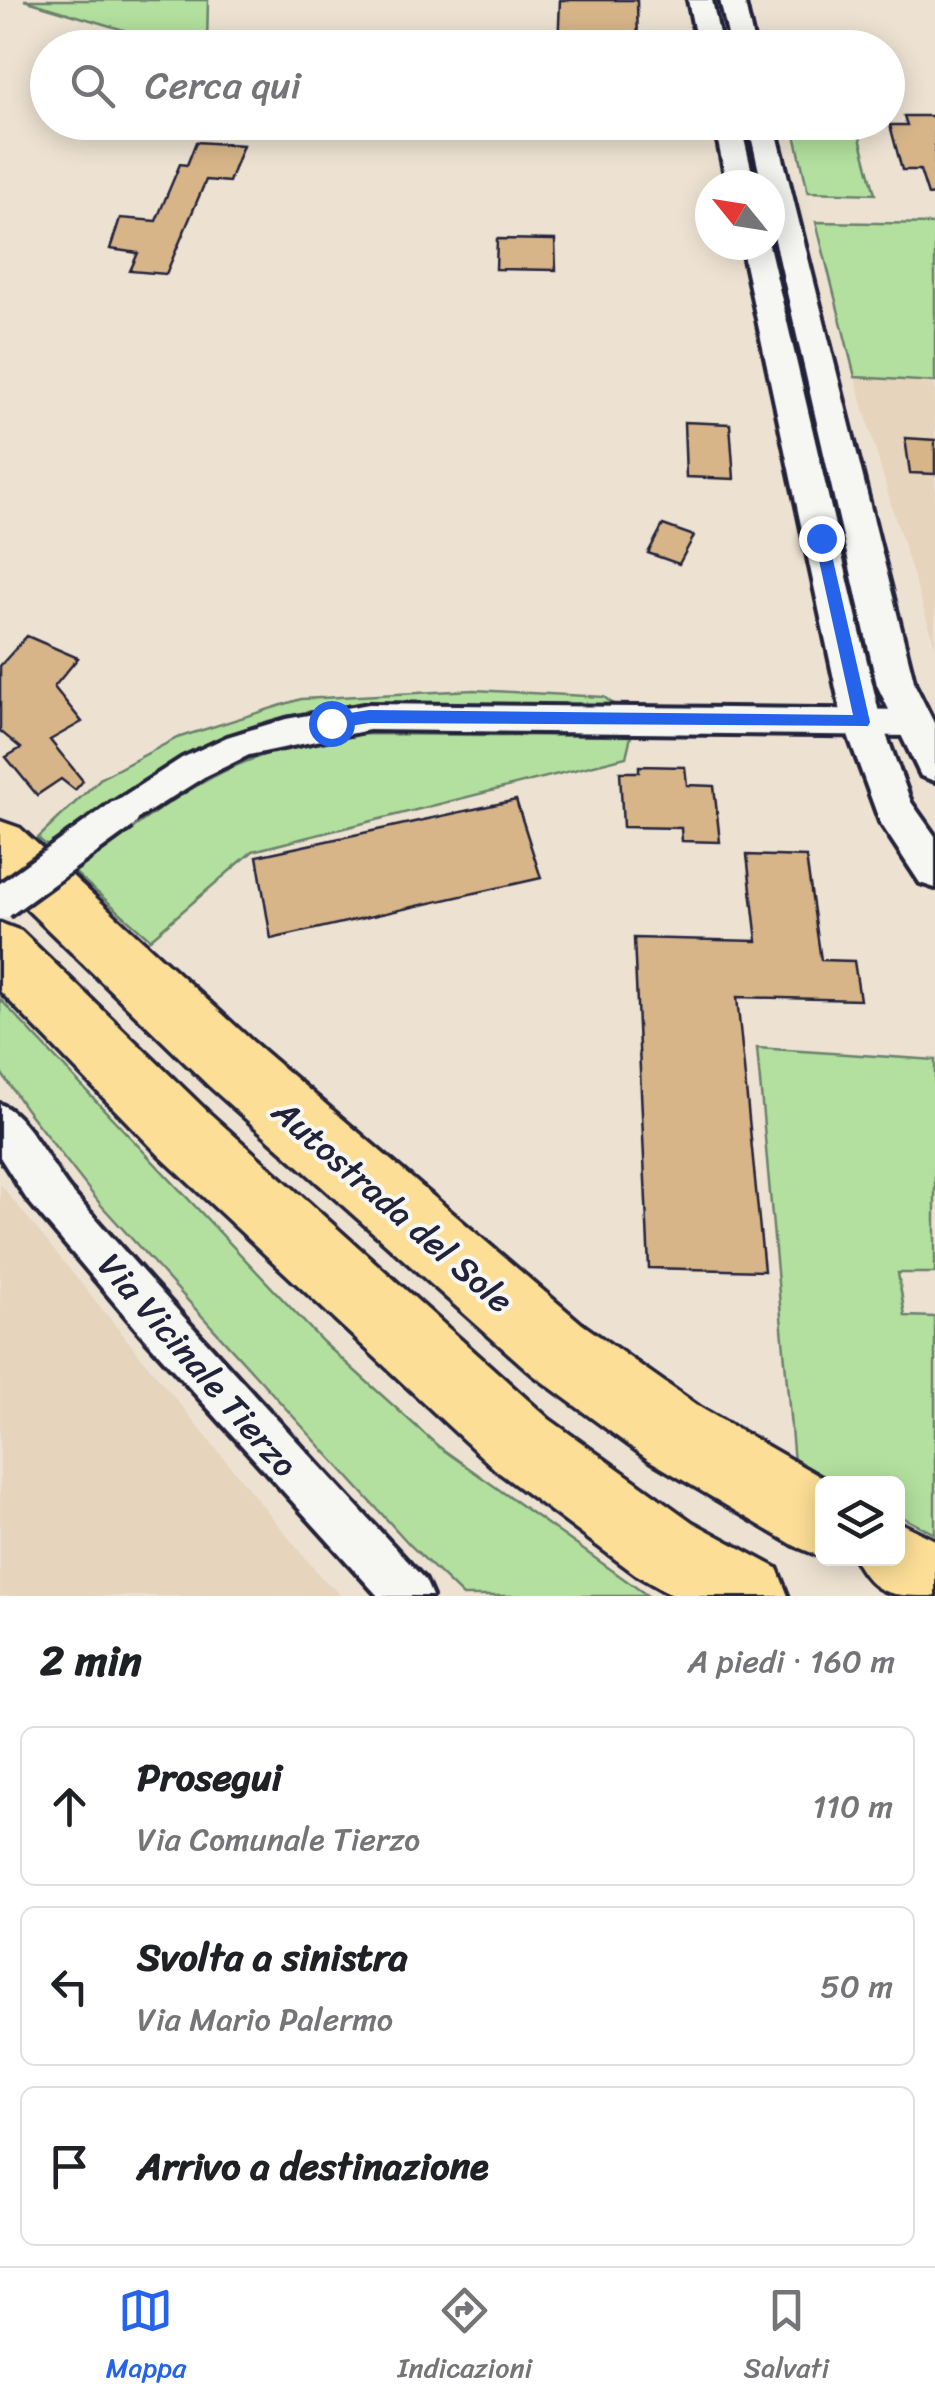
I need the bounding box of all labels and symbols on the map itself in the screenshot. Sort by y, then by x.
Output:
north arrow [695,170,785,260]
route end [799,516,845,562]
route start [309,701,355,747]
street label: Autostrada del Sole [257,1082,528,1329]
street label: Via Vicinale Tierzo [82,1238,314,1492]

